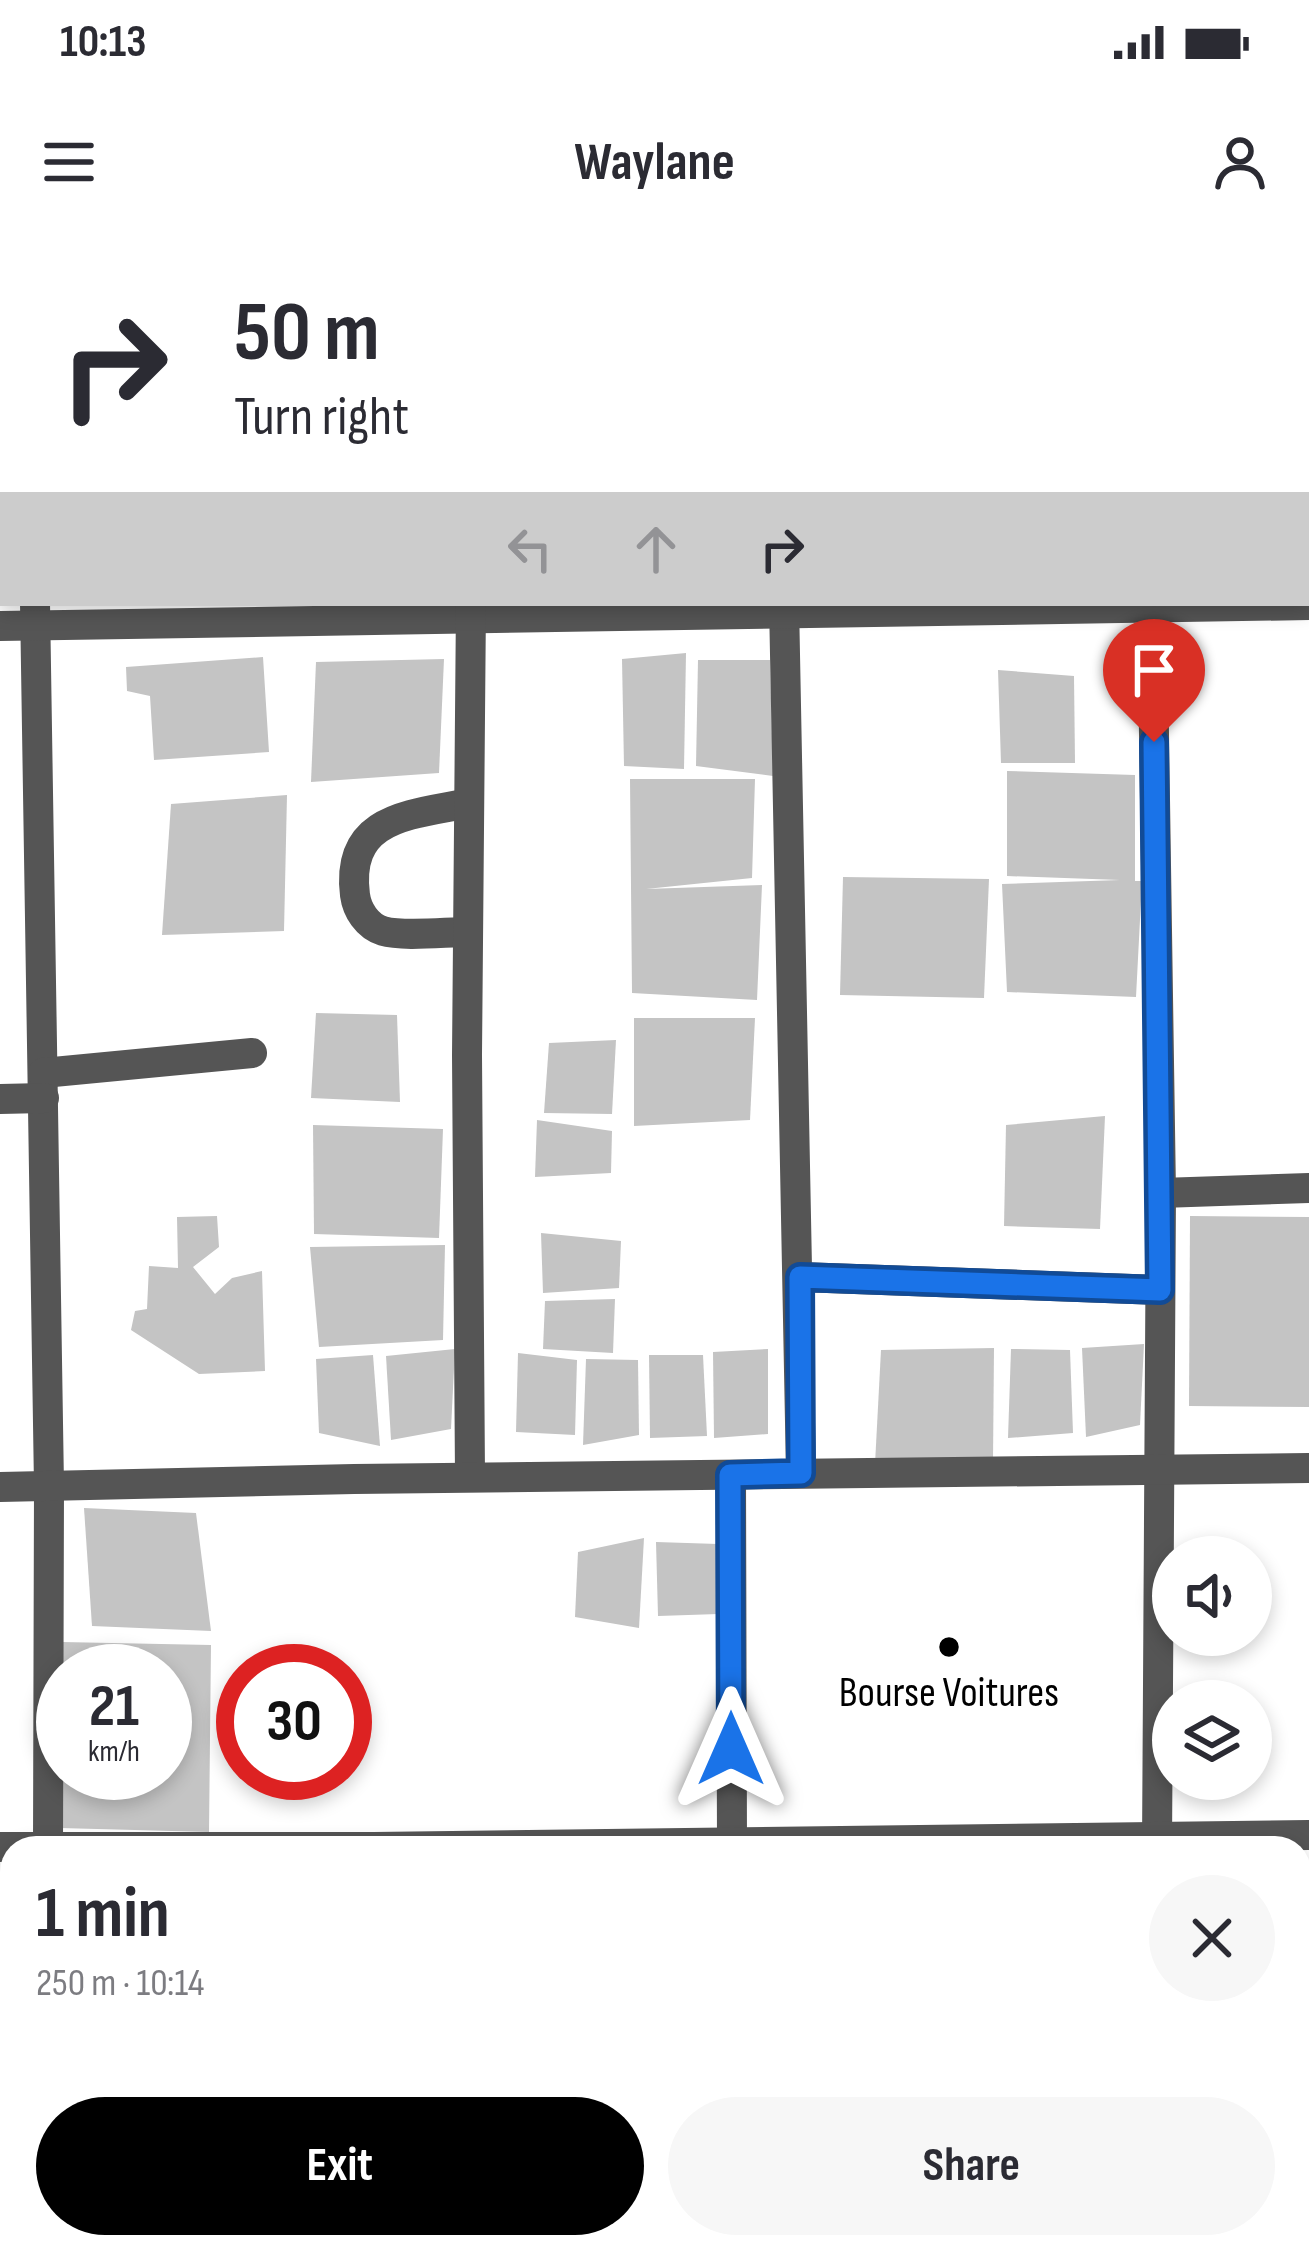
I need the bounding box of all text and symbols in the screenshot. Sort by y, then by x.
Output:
text: 10:13 [60,15,146,70]
icon: menu [36,129,102,195]
icon: person [1207,129,1273,195]
text: Waylane [574,130,735,195]
text: 50 m [234,283,380,384]
icon: right [36,288,192,444]
text: Turn right [234,385,409,450]
icon: left [497,516,563,582]
icon: ahead [623,516,689,582]
icon: right [749,516,815,582]
pin [1103,619,1205,742]
icon: arrive [1121,637,1187,703]
map controls [1152,1536,1272,1800]
button: sound [1152,1536,1272,1656]
marker: Bourse Voitures [936,1634,962,1660]
speed limit sign: 30 [216,1644,372,1800]
place label: Bourse Voitures [839,1668,1059,1719]
text: 21 [89,1671,139,1743]
button: layers [1152,1680,1272,1800]
position arrow [668,1686,794,1812]
text: km/h [88,1734,140,1770]
text: 1 min [36,1871,170,1958]
button: close [1149,1875,1275,2001]
text: 250 m · 10:14 [36,1960,204,2007]
button: Exit [36,2097,644,2235]
button: Share [668,2097,1275,2235]

